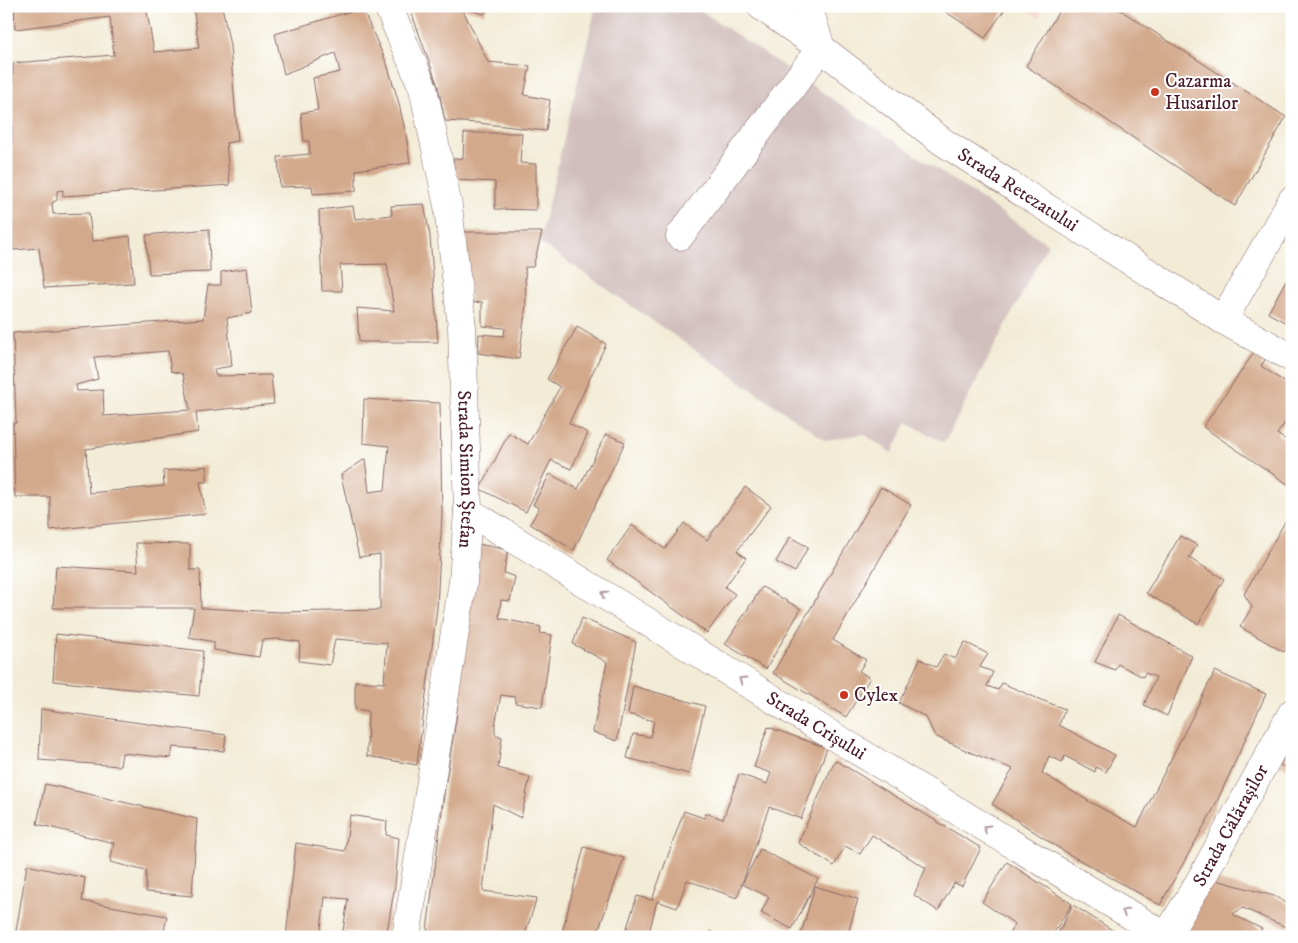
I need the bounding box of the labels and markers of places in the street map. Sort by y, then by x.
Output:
place label: Cazarma Husarilor [1165,70,1238,115]
marker: Cazarma Husarilor [1149,86,1161,98]
place label: Cylex [854,684,899,707]
marker: Cylex [838,689,850,701]

